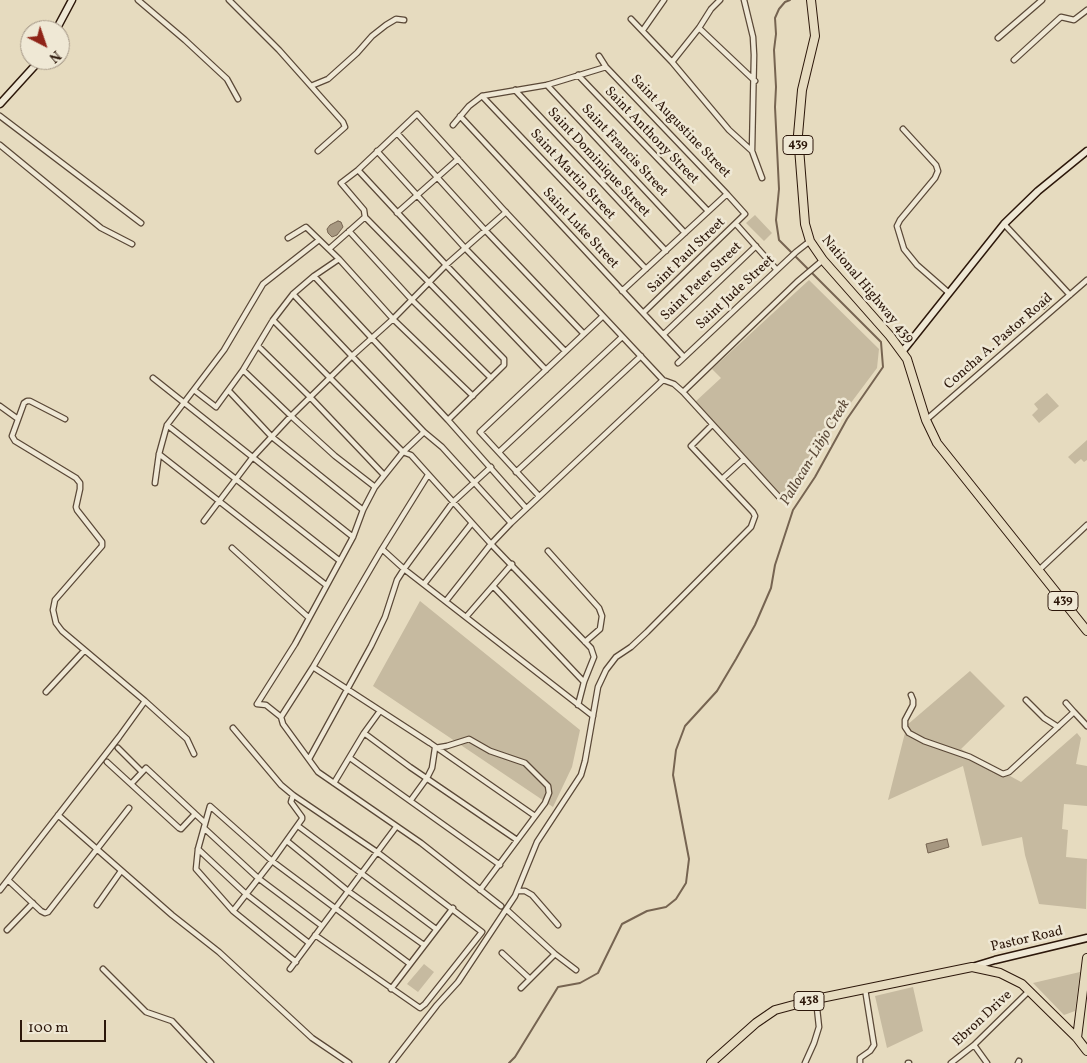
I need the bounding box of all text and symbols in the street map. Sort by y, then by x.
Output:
north arrow [20,20,70,70]
text: N [44,45,65,66]
street label: Saint Augustine Street [626,72,734,182]
street label: Saint Anthony Street [600,84,702,188]
street label: Saint Francis Street [577,102,671,200]
street label: Saint Dominique Street [543,105,653,221]
street label: Saint Martin Street [526,126,618,224]
road number: 439 [783,136,813,154]
street label: Saint Luke Street [538,185,622,273]
street label: Saint Paul Street [645,215,729,297]
street label: National Highway 439 [817,233,917,347]
street label: Saint Peter Street [658,239,746,325]
street label: Saint Jude Street [693,252,779,334]
street label: Concha A. Pastor Road [941,290,1057,394]
water label: Pallocan-Libjo Creek [777,397,855,509]
road number: 439 [1048,592,1078,610]
street label: Pastor Road [989,924,1065,956]
street label: Ebron Drive [950,987,1016,1051]
road number: 438 [794,991,824,1010]
scale bar [22,1010,109,1042]
text: 100 m [28,1018,68,1039]

